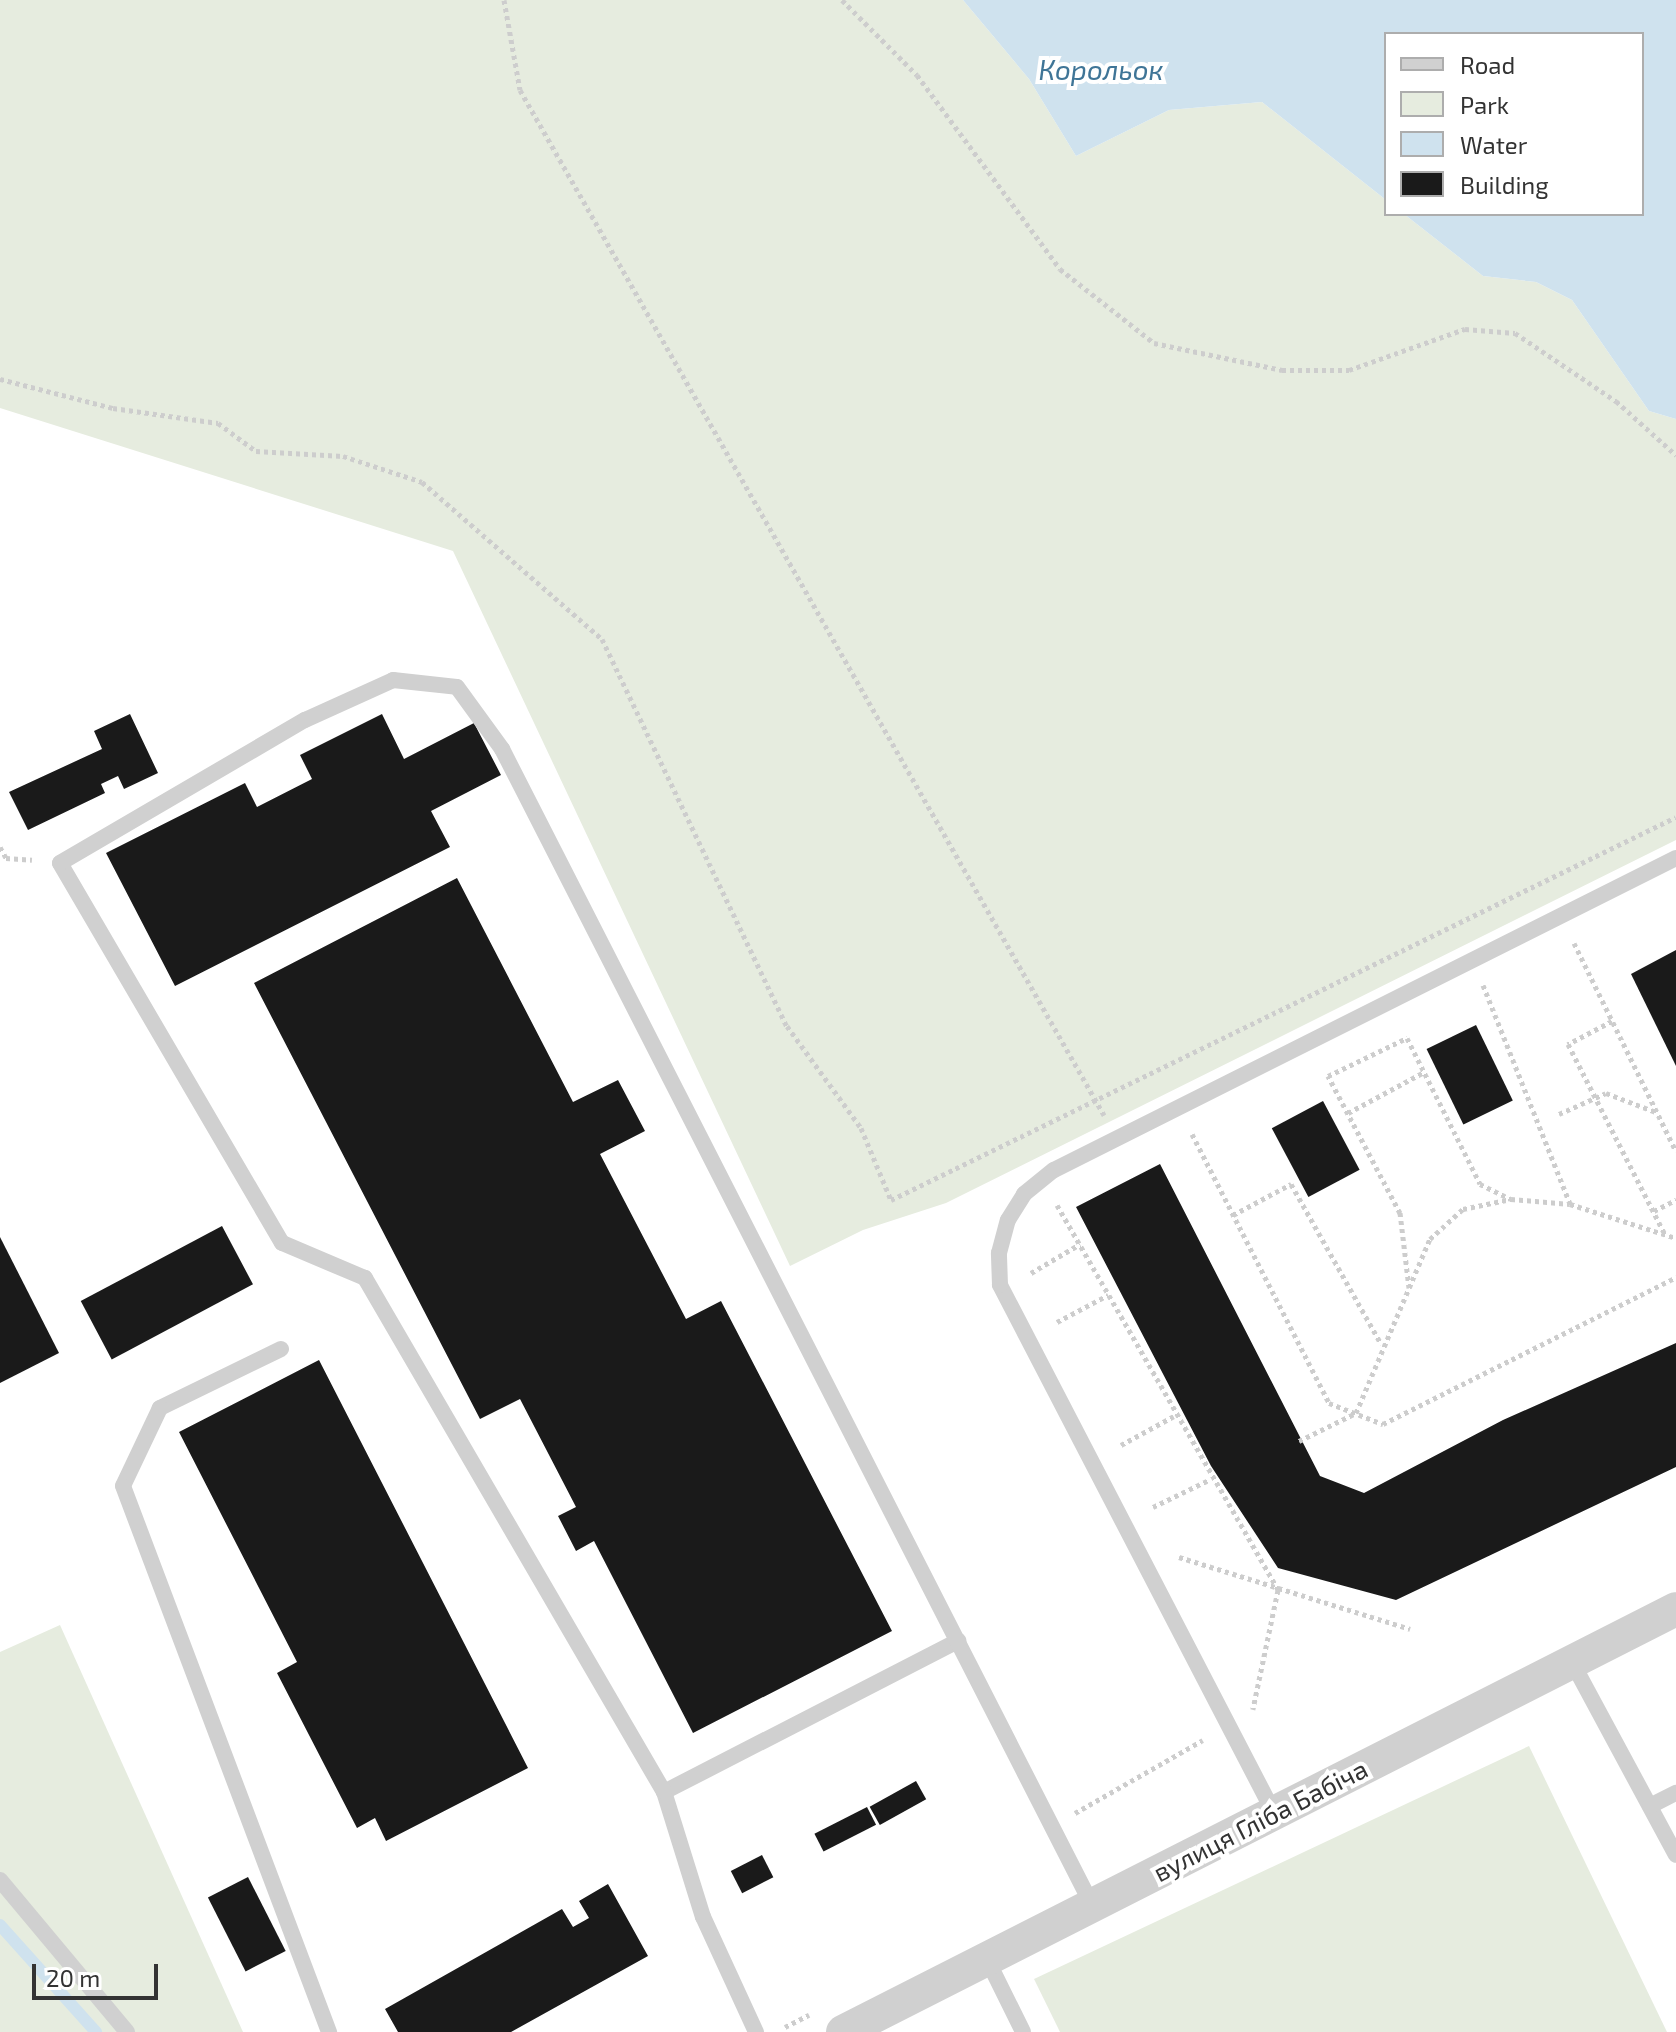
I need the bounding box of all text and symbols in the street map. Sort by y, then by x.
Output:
legend [1384,32,1644,216]
text: Road [1460,50,1515,79]
water label: Корольок [1039,52,1163,86]
text: Park [1460,90,1509,119]
text: Water [1460,130,1527,159]
text: Building [1460,170,1549,199]
street label: вулиця Гліба Бабіча [1148,1752,1372,1888]
scale bar [36,1948,162,1998]
text: 20 m [46,1963,100,1992]

